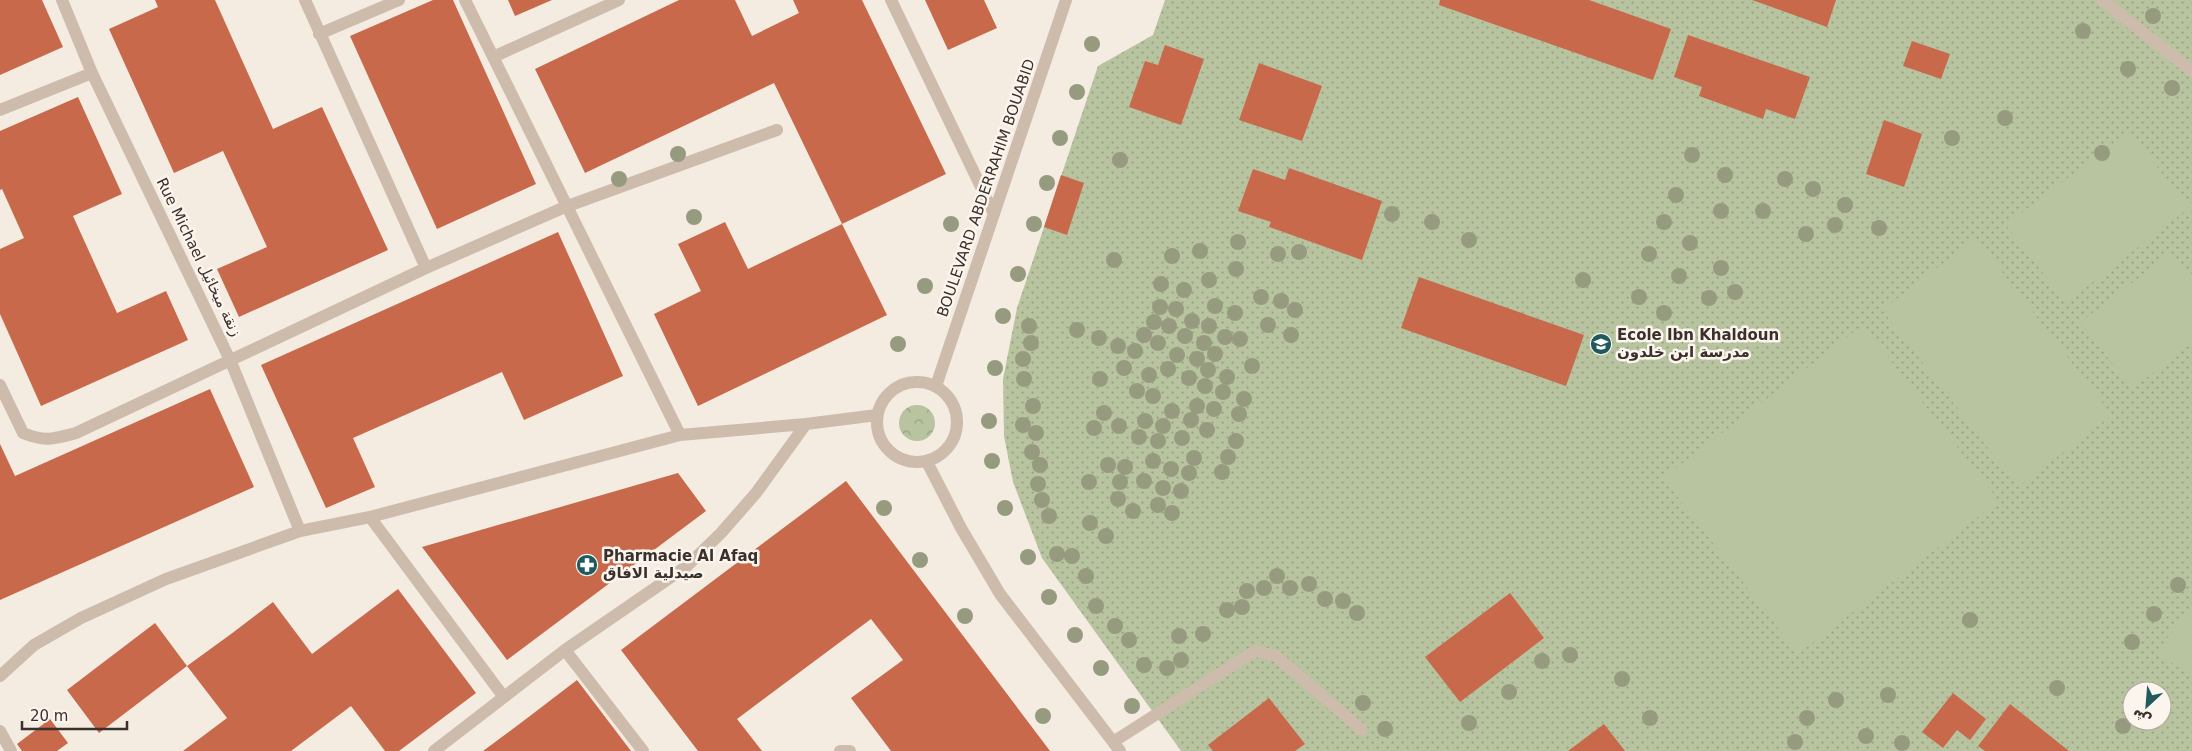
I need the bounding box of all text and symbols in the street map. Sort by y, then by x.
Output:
street label: BOULEVARD ABDERRAHIM BOUABID [933,57,1039,319]
street label: Rue Michael زنقة ميخائيل [153,175,245,339]
place label: Ecole Ibn Khaldoun مدرسة ابن خلدون [1617,326,1779,361]
school or university icon: Ecole Ibn Khaldoun مدرسة ابن خلدون [1589,332,1613,356]
place label: Pharmacie Al Afaq صيدلية الافاق [603,547,758,582]
pharmacy icon: Pharmacie Al Afaq صيدلية الافاق [575,553,599,577]
north arrow [2122,681,2172,731]
scale bar [22,698,128,730]
text: ش [2129,706,2153,729]
text: 20 m [30,707,68,725]

